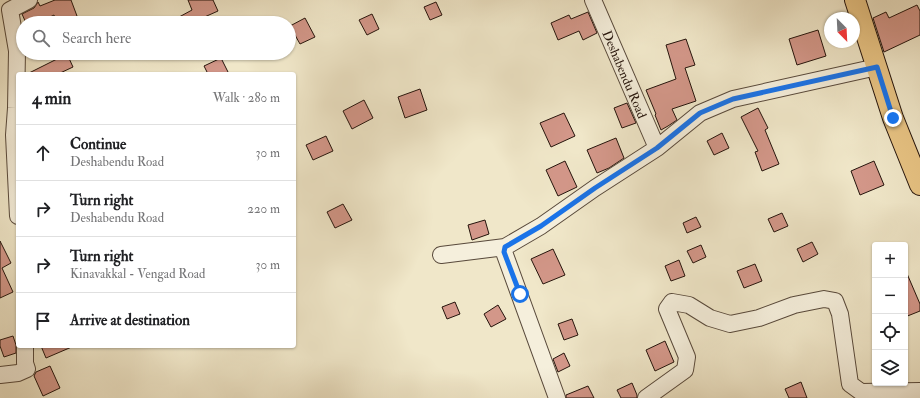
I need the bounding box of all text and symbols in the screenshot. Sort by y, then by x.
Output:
north arrow [824,12,860,48]
search box [16,16,296,60]
icon: search [30,27,52,49]
street label: Deshabendu Road [598,28,650,121]
text: Search here [62,29,131,48]
text: 4 min [32,88,71,109]
text: Walk · 280 m [213,90,280,106]
route end [884,109,902,127]
text: Continue [70,135,126,154]
icon: ahead [32,142,54,164]
text: 30 m [256,145,280,161]
text: Deshabendu Road [70,154,164,170]
text: Turn right [70,191,133,210]
icon: right [32,198,54,220]
text: 220 m [247,201,280,217]
text: Deshabendu Road [70,210,164,226]
map controls [872,242,908,386]
button: + [872,242,908,278]
text: Turn right [70,247,133,266]
icon: right [32,254,54,276]
text: 30 m [256,257,280,273]
text: Kinavakkal - Vengad Road [70,266,206,282]
button: − [872,278,908,314]
route start [511,285,529,303]
icon: arrive [32,310,54,332]
text: Arrive at destination [70,311,190,330]
button: locate [872,314,908,350]
button: layers [872,350,908,386]

